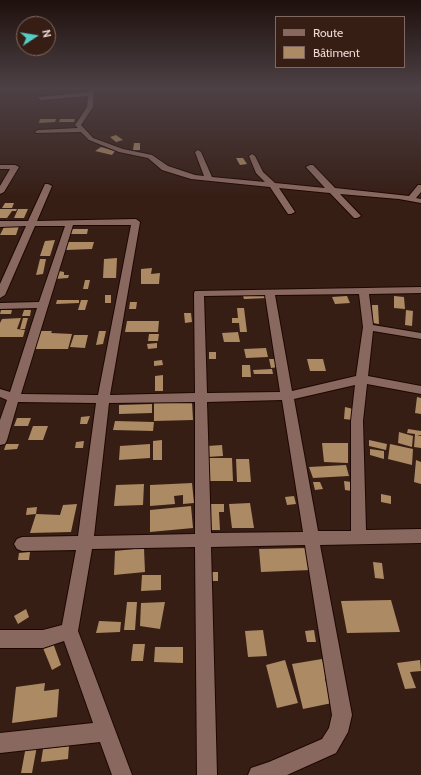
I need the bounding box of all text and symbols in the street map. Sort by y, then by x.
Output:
north arrow [16,16,56,56]
legend [275,16,405,68]
text: Route [313,25,343,40]
text: N [39,28,54,39]
text: Bâtiment [313,45,360,60]

